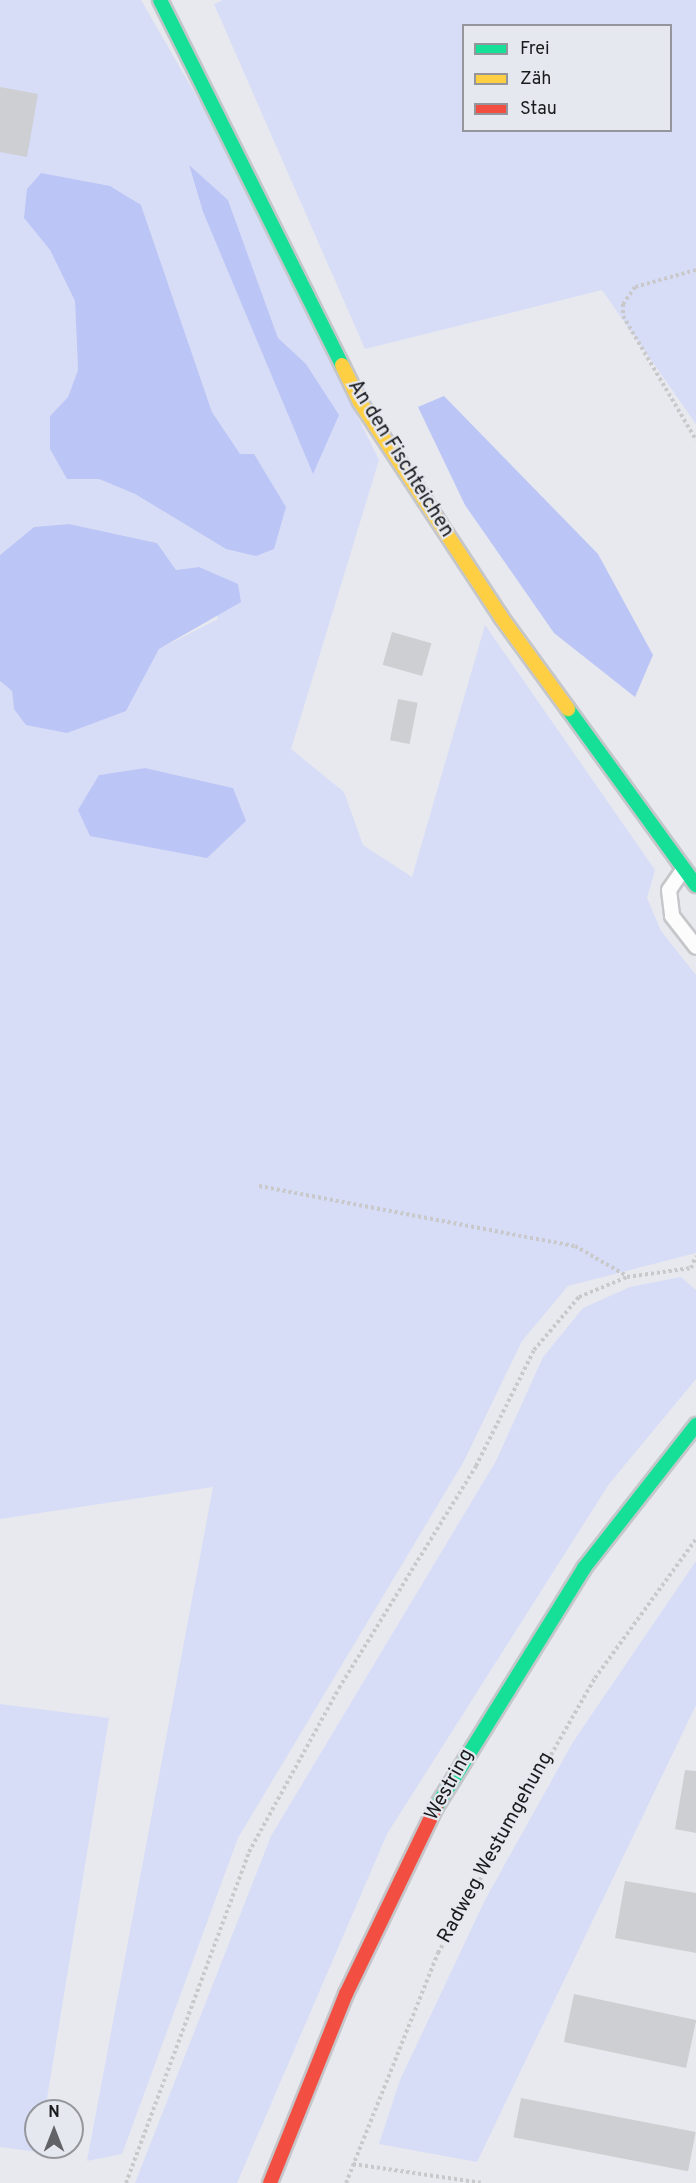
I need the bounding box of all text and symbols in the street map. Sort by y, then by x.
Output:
legend [462,24,672,132]
text: Frei [520,38,550,61]
text: Zäh [520,68,551,91]
text: Stau [520,98,557,121]
street label: An den Fischteichen [342,376,458,542]
street label: Westring [420,1745,480,1825]
street label: Radweg Westumgehung [433,1748,559,1948]
north arrow [24,2099,84,2159]
text: N [48,2103,60,2123]

